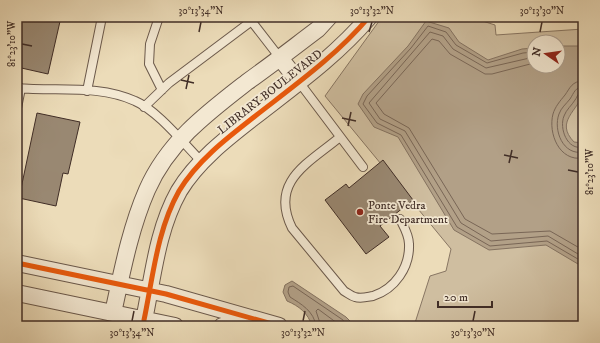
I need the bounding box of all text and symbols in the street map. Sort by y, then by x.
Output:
text: 30°13'34"N [179,5,223,17]
text: 30°13'32"N [350,5,394,17]
text: 30°13'30"N [520,5,564,17]
text: 81°23'10"W [6,20,18,67]
north arrow [526,34,566,74]
street label: LIBRARY BOULEVARD [215,46,325,138]
text: N [529,46,545,58]
text: 81°23'10"W [584,148,596,195]
place label: Ponte Vedra Fire Department [368,198,448,227]
marker: Ponte Vedra Fire Department [355,207,365,217]
scale bar [438,283,492,309]
text: 20 m [444,290,468,305]
text: 30°13'34"N [110,327,154,339]
text: 30°13'32"N [281,327,325,339]
text: 30°13'30"N [451,327,495,339]

